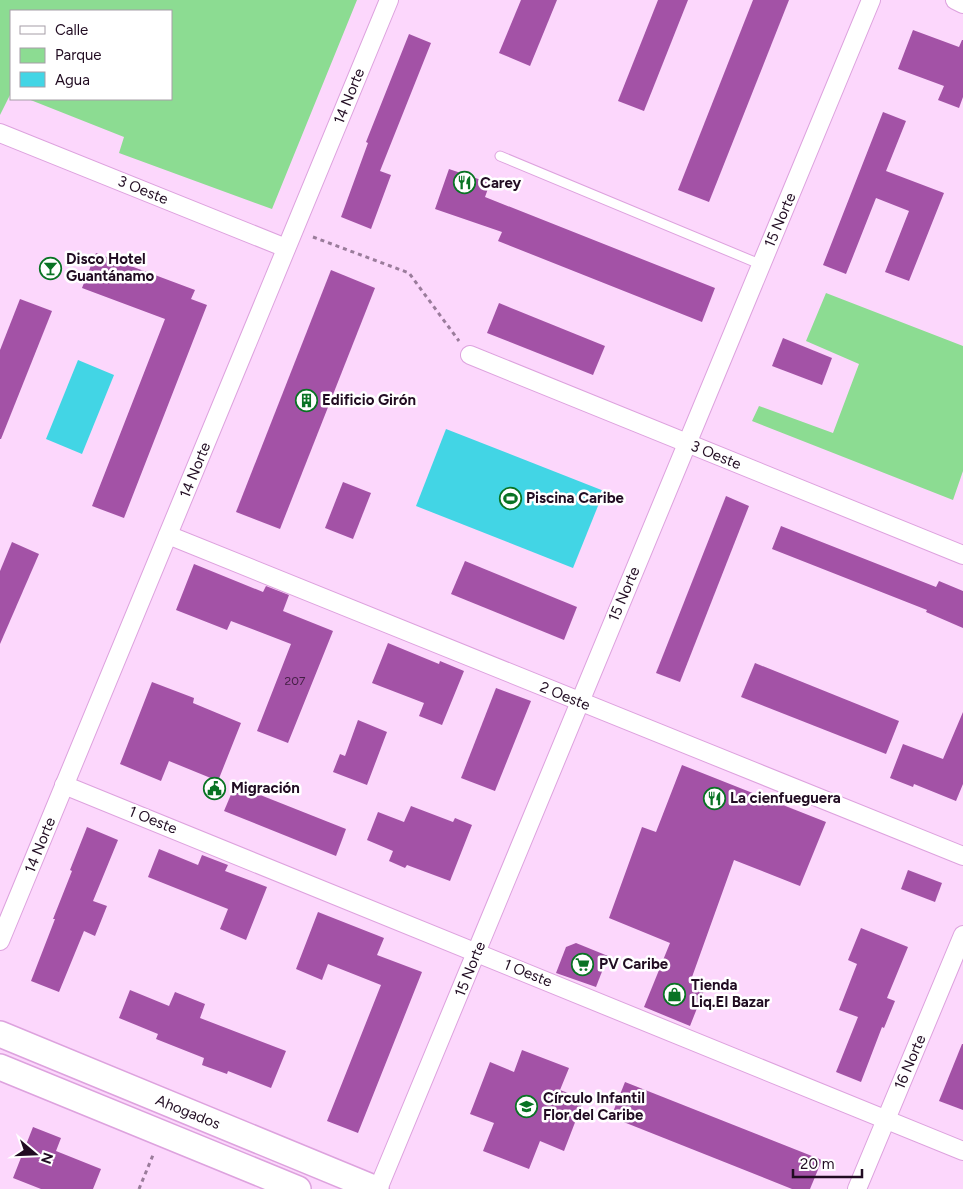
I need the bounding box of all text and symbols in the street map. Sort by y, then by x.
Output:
legend [10,10,172,100]
text: Calle [55,21,88,39]
text: Parque [55,46,102,64]
street label: 14 Norte [330,66,368,126]
text: Agua [55,71,90,89]
restaurant icon: Carey [452,171,476,195]
street label: 3 Oeste [115,172,171,208]
place label: Carey [480,174,522,192]
street label: 15 Norte [760,190,800,250]
place label: Disco Hotel Guantánamo [66,250,155,285]
bar icon: Disco Hotel Guantánamo [38,256,62,280]
building icon: Edificio Girón [294,388,318,412]
place label: Edificio Girón [322,391,416,409]
street label: 3 Oeste [688,437,744,473]
street label: 14 Norte [176,440,214,500]
sports icon: Piscina Caribe [498,486,522,510]
place label: Piscina Caribe [526,489,625,507]
street label: 15 Norte [604,564,644,624]
house number: 207 [285,674,306,688]
street label: 2 Oeste [537,678,593,714]
public building icon: Migración [203,776,227,800]
place label: Migración [231,779,300,797]
restaurant icon: La cienfueguera [702,786,726,810]
place label: La cienfueguera [730,789,841,807]
street label: 1 Oeste [126,802,180,838]
street label: 14 Norte [21,815,59,875]
street label: 15 Norte [451,939,489,999]
supermarket icon: PV Caribe [571,952,595,976]
street label: 1 Oeste [501,955,555,991]
place label: PV Caribe [599,955,669,973]
place label: Tienda Liq.El Bazar [691,976,770,1011]
shop icon: Tienda Liq.El Bazar [663,982,687,1006]
street label: 16 Norte [890,1032,930,1092]
place label: Círculo Infantil Flor del Caribe [543,1089,645,1124]
street label: Ahogados [153,1091,223,1133]
school or university icon: Círculo Infantil Flor del Caribe [515,1095,539,1119]
north arrow [10,1129,60,1179]
scale bar [793,1146,862,1178]
text: N [37,1150,57,1166]
text: 20 m [800,1155,834,1173]

